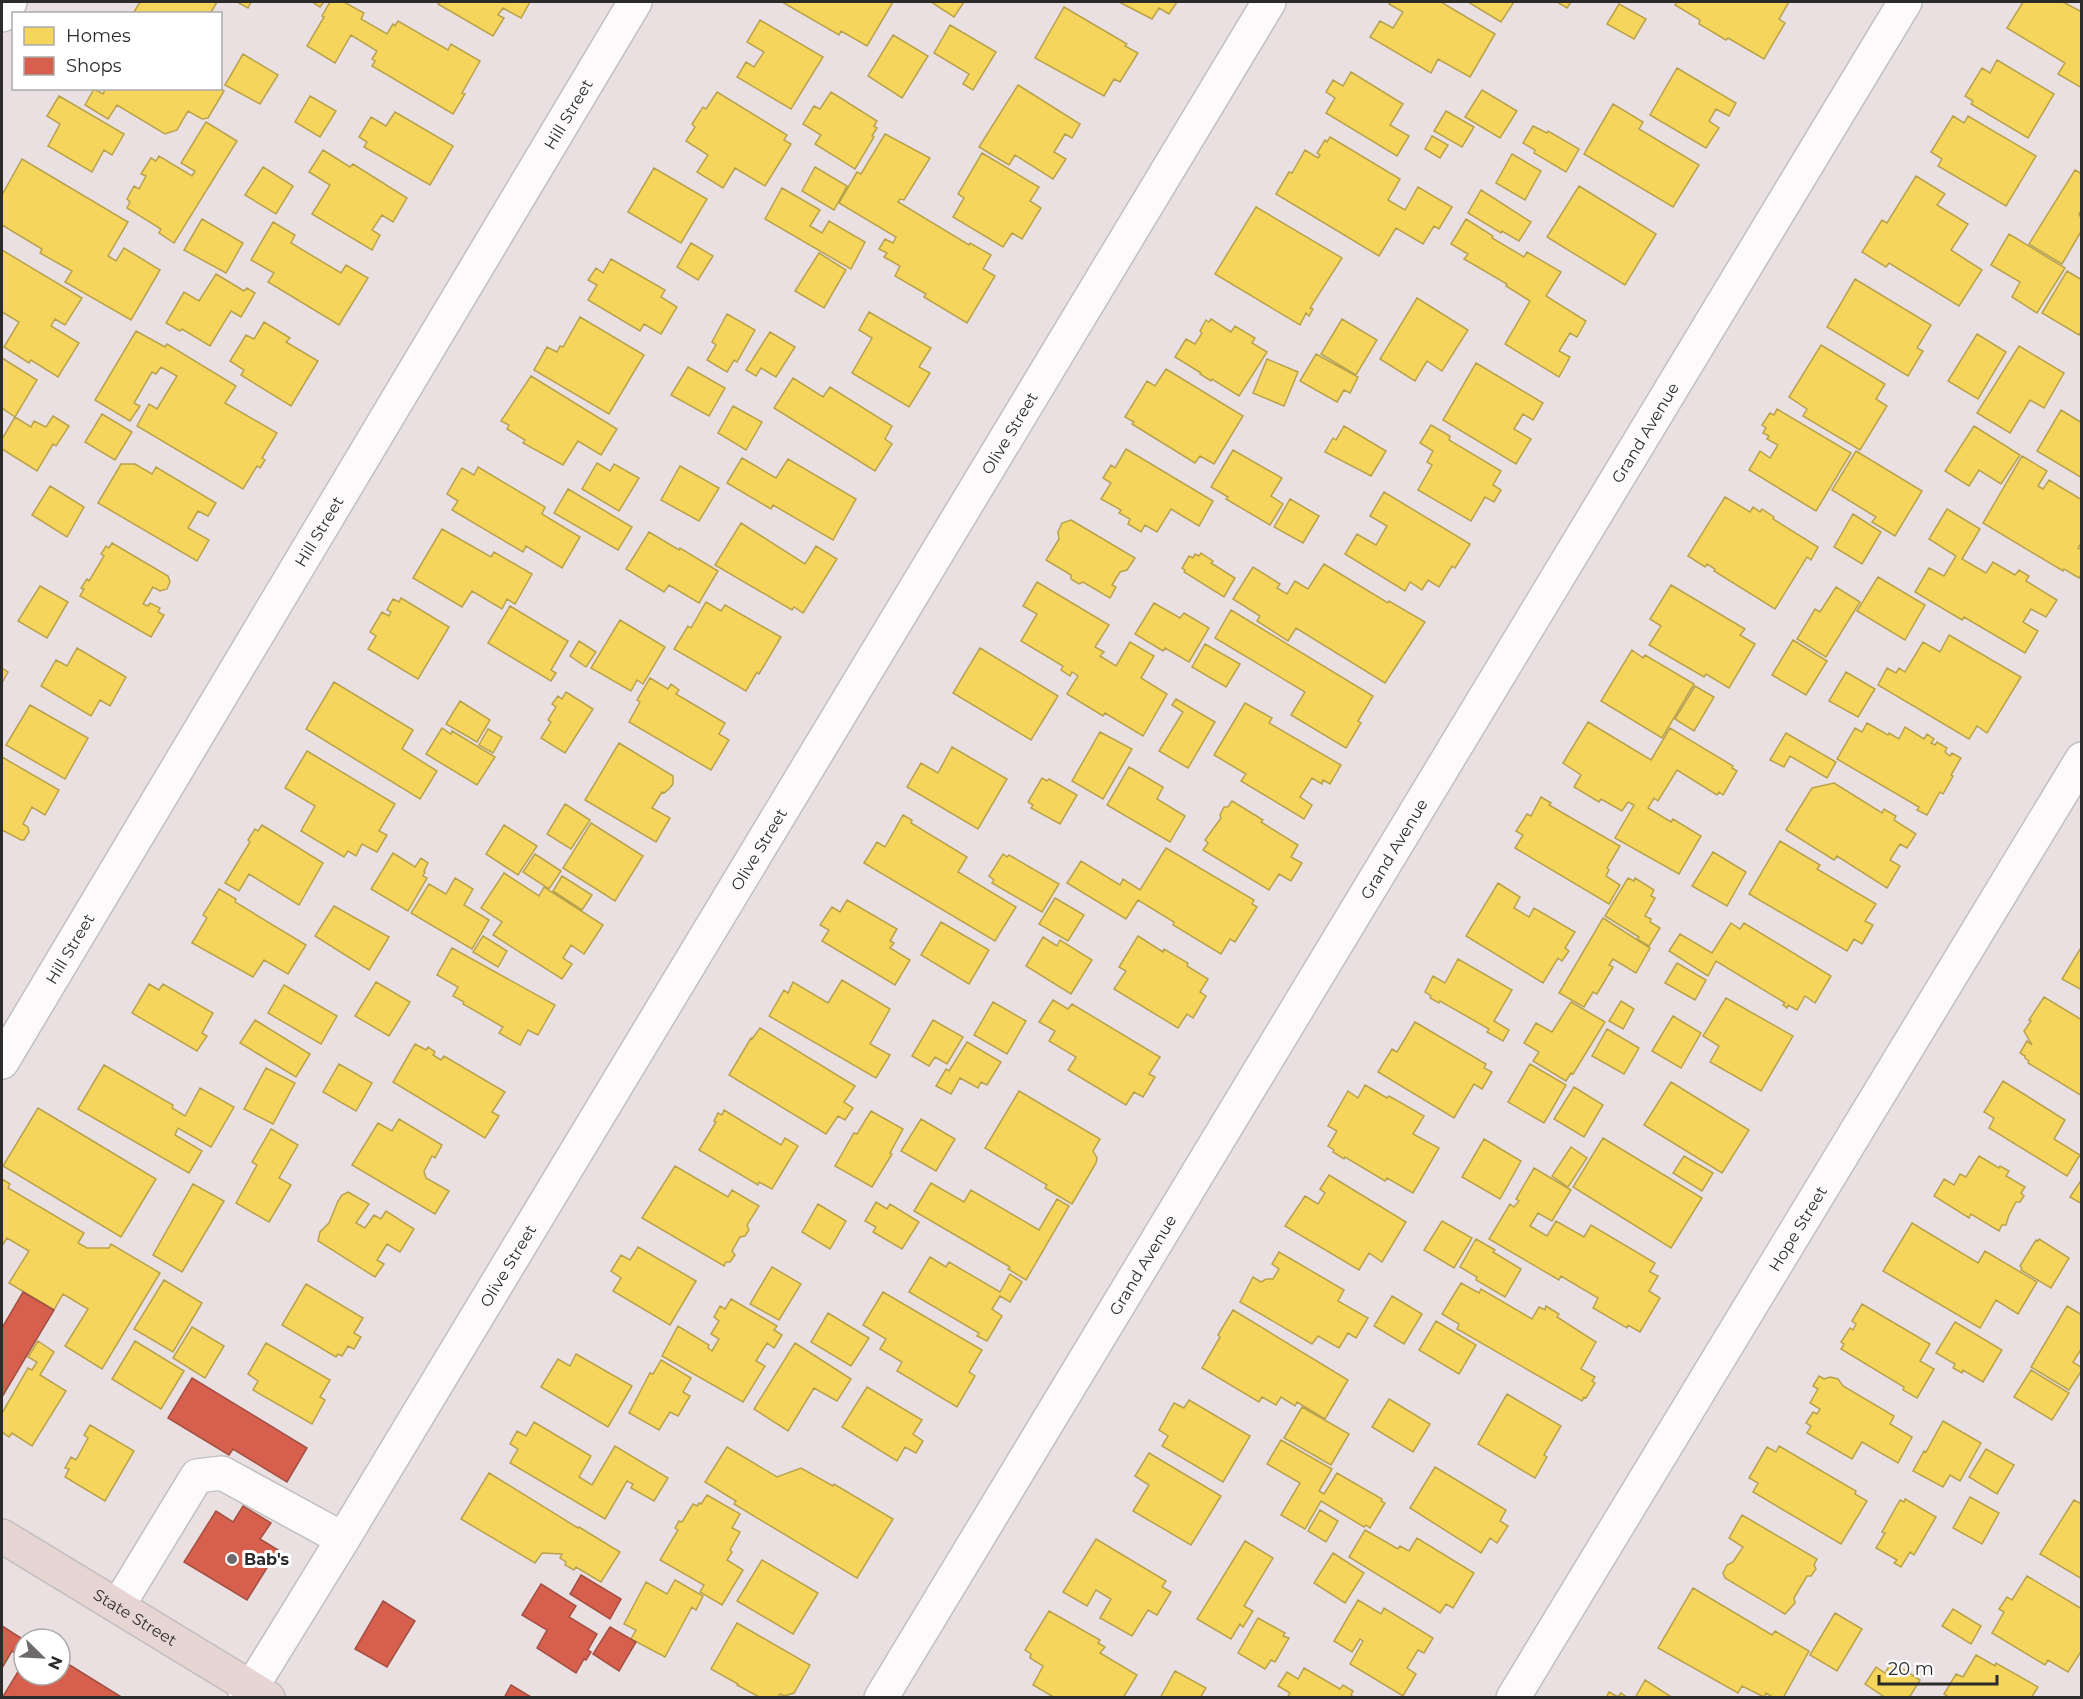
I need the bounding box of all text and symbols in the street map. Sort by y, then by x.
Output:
legend [12,12,222,90]
text: Homes [66,25,131,47]
text: Shops [66,55,122,77]
street label: Hill Street [540,75,597,153]
street label: Grand Avenue [1607,379,1683,486]
street label: Olive Street [977,388,1042,478]
street label: Hill Street [291,492,347,570]
street label: Grand Avenue [1356,795,1431,902]
street label: Olive Street [726,804,791,894]
street label: Hill Street [41,910,98,987]
street label: Hope Street [1764,1182,1831,1275]
street label: Grand Avenue [1105,1211,1180,1319]
street label: Olive Street [476,1220,540,1310]
place label: Bab's [244,1550,290,1569]
marker: Bab's [225,1552,239,1566]
street label: State Street [90,1585,181,1650]
north arrow [12,1627,72,1687]
scale bar [1879,1648,1998,1686]
text: N [44,1653,67,1673]
text: 20 m [1888,1658,1934,1680]

